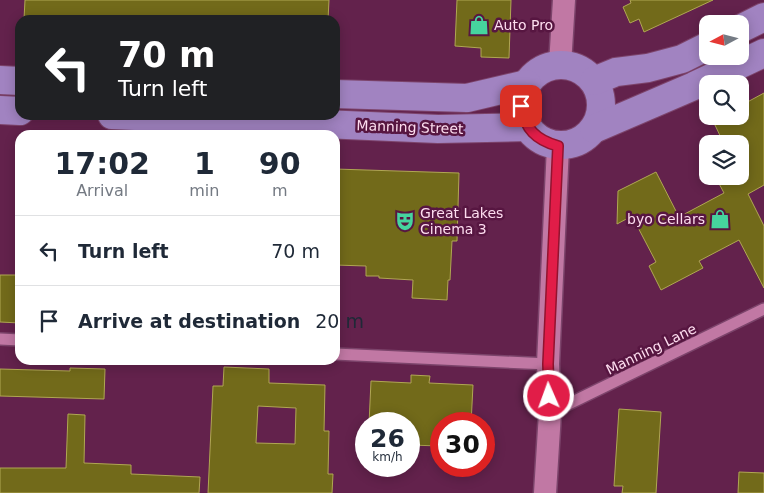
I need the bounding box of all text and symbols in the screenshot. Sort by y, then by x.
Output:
shop icon: Auto Pro [468,14,490,36]
north arrow [699,15,749,65]
map controls [699,15,749,185]
place label: Auto Pro [494,17,553,33]
icon: left [35,35,100,100]
text: 70 m [118,35,215,75]
button: search [699,75,749,125]
text: Turn left [118,76,207,101]
pin [500,85,542,127]
icon: arrive [507,92,535,120]
street label: Manning Street [356,117,464,137]
button: layers [699,135,749,185]
text: 17:02 [54,146,150,181]
text: 1 [194,146,215,181]
text: 90 [259,146,301,181]
text: Arrival [76,181,128,200]
text: min [189,181,219,200]
text: m [272,181,288,200]
place label: Great Lakes Cinema 3 [420,205,503,237]
shop icon: byo Cellars [709,208,731,230]
theatre icon: Great Lakes Cinema 3 [394,210,416,232]
place label: byo Cellars [627,211,705,227]
icon: left [35,237,63,265]
text: Turn left [78,240,169,262]
text: 70 m [271,240,320,262]
icon: arrive [35,307,63,335]
text: Arrive at destination [78,310,300,332]
text: 20 m [315,310,364,332]
street label: Manning Lane [603,320,699,378]
position arrow [522,369,574,421]
speed limit sign: 30 [430,412,495,477]
text: 26 [370,424,405,453]
text: km/h [372,450,403,464]

